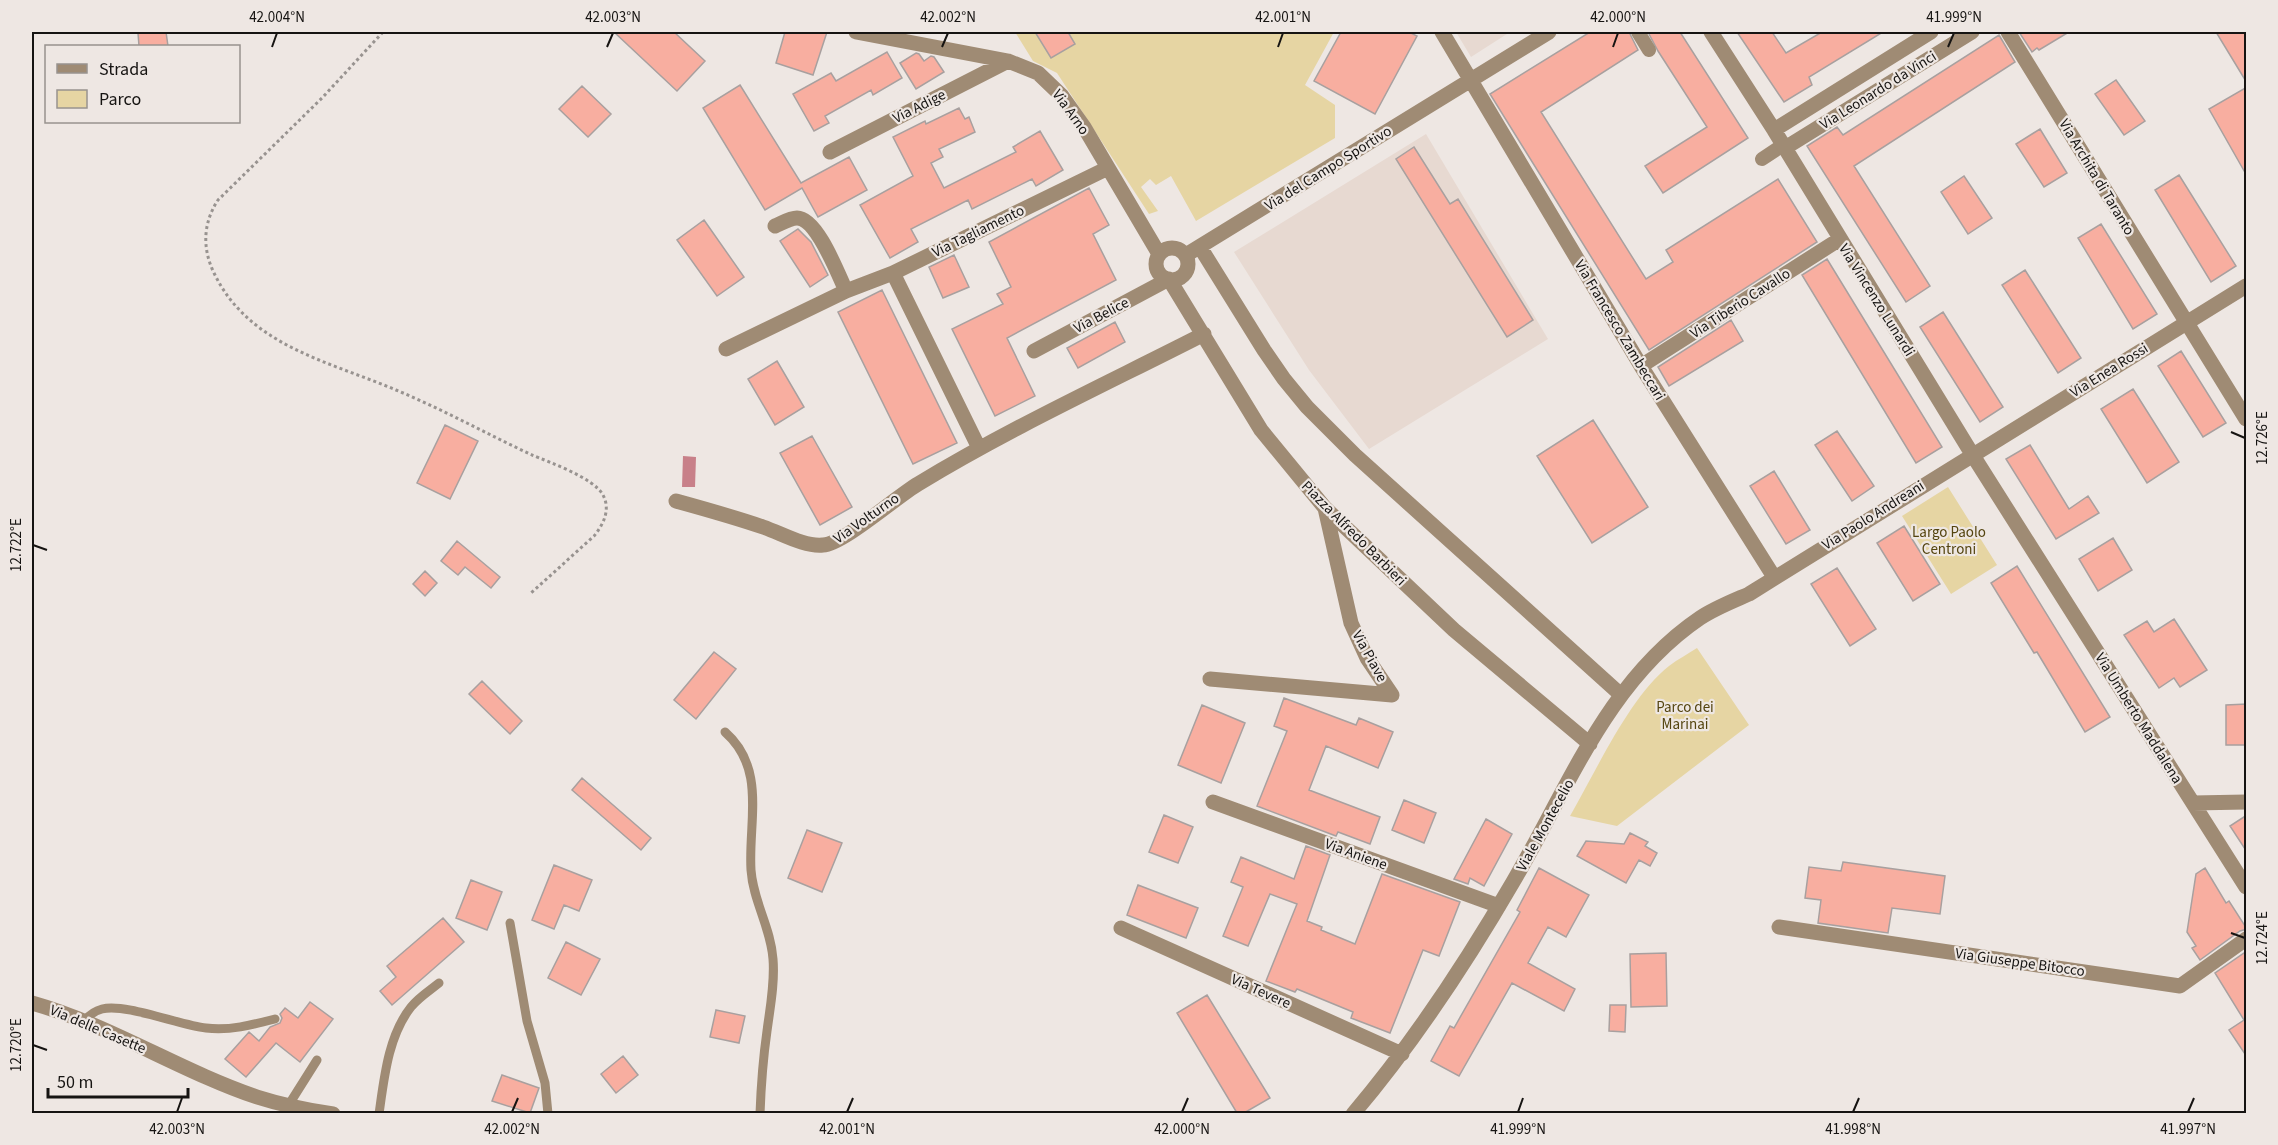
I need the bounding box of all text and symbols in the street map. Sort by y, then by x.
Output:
text: 42.004°N [249,7,305,28]
text: 42.003°N [585,7,641,28]
text: 42.002°N [920,7,976,28]
text: 42.001°N [1255,7,1311,28]
text: 42.000°N [1590,7,1646,28]
text: 41.999°N [1926,7,1982,28]
legend [45,45,240,123]
street label: Via Leonardo da Vinci [1816,46,1941,135]
text: Strada [99,57,148,82]
street label: Via Adige [889,84,949,129]
street label: Via Arno [1047,85,1094,139]
text: Parco [99,87,141,112]
street label: Via Archita di Taranto [2053,115,2140,239]
street label: Via del Campo Sportivo [1261,121,1396,216]
street label: Via Tagliamento [929,200,1028,263]
street label: Via Vincenzo Lunardi [1833,240,1920,361]
street label: Via Francesco Zambeccari [1569,256,1670,405]
street label: Via Tiberio Cavallo [1686,263,1794,344]
street label: Via Belice [1070,292,1133,339]
street label: Via Enea Rossi [2066,338,2152,403]
text: 12.726°E [2252,411,2273,465]
street label: Piazza Alfredo Barbieri [1296,476,1411,591]
street label: Via Paolo Andreani [1818,476,1928,555]
street label: Via Volturno [829,488,904,549]
text: 12.722°E [6,518,27,572]
park label: Largo Paolo Centroni [1912,522,1986,560]
street label: Via Piave [1347,627,1392,686]
street label: Via Umberto Maddalena [2090,649,2187,788]
park label: Parco dei Marinai [1656,697,1714,735]
street label: Viale Montecelio [1511,775,1579,875]
street label: Via Aniene [1322,833,1390,875]
text: 12.724°E [2252,911,2273,965]
street label: Via Giuseppe Bitocco [1954,943,2086,982]
street label: Via Tevere [1228,969,1294,1014]
street label: Via delle Casette [46,1000,149,1059]
text: 12.720°E [6,1018,27,1072]
scale bar [48,1061,188,1099]
text: 50 m [57,1070,93,1095]
text: 42.003°N [149,1119,205,1140]
text: 42.002°N [484,1119,540,1140]
text: 42.001°N [819,1119,875,1140]
text: 42.000°N [1154,1119,1210,1140]
text: 41.999°N [1490,1119,1546,1140]
text: 41.998°N [1825,1119,1881,1140]
text: 41.997°N [2160,1119,2216,1140]

